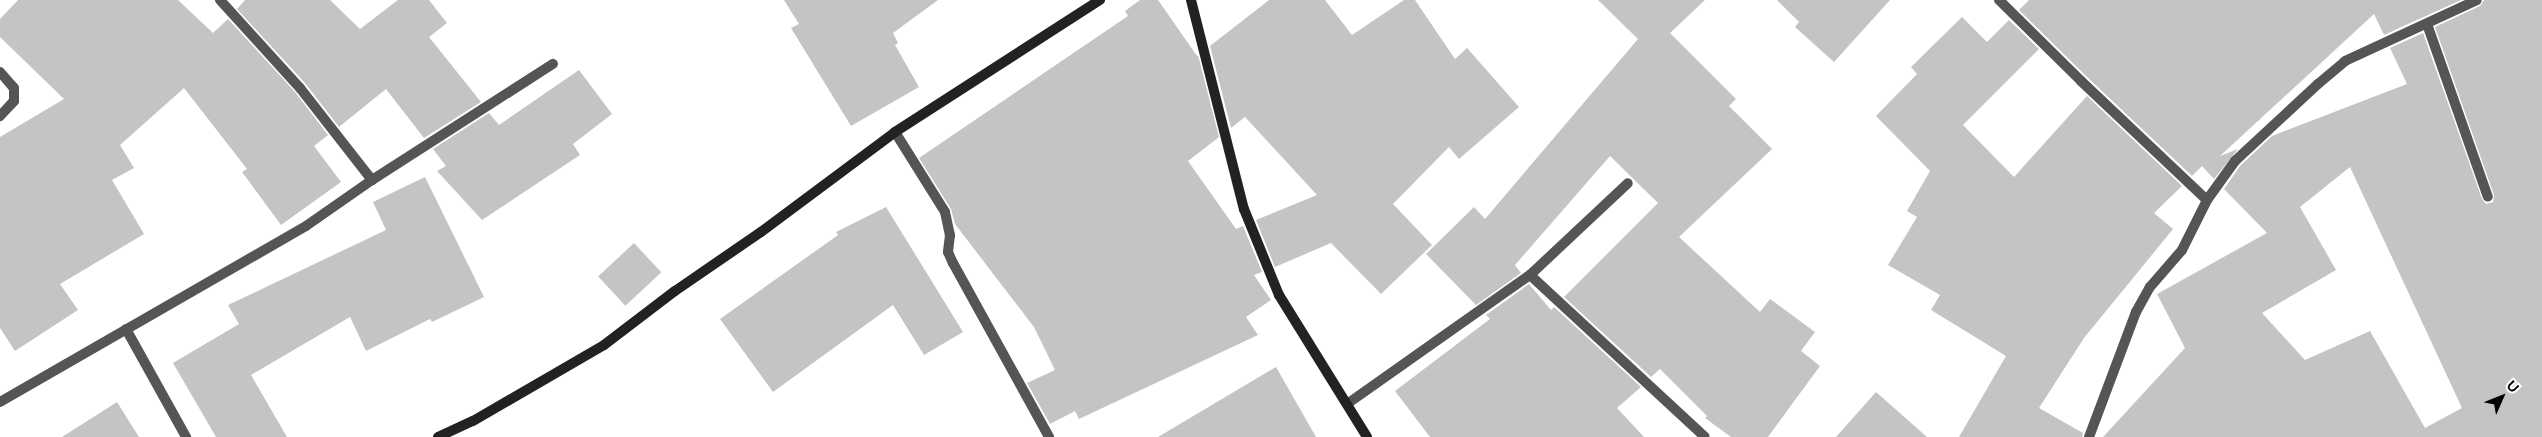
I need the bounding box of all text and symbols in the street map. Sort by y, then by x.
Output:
north arrow [2477,372,2527,422]
text: U [2503,377,2522,396]

